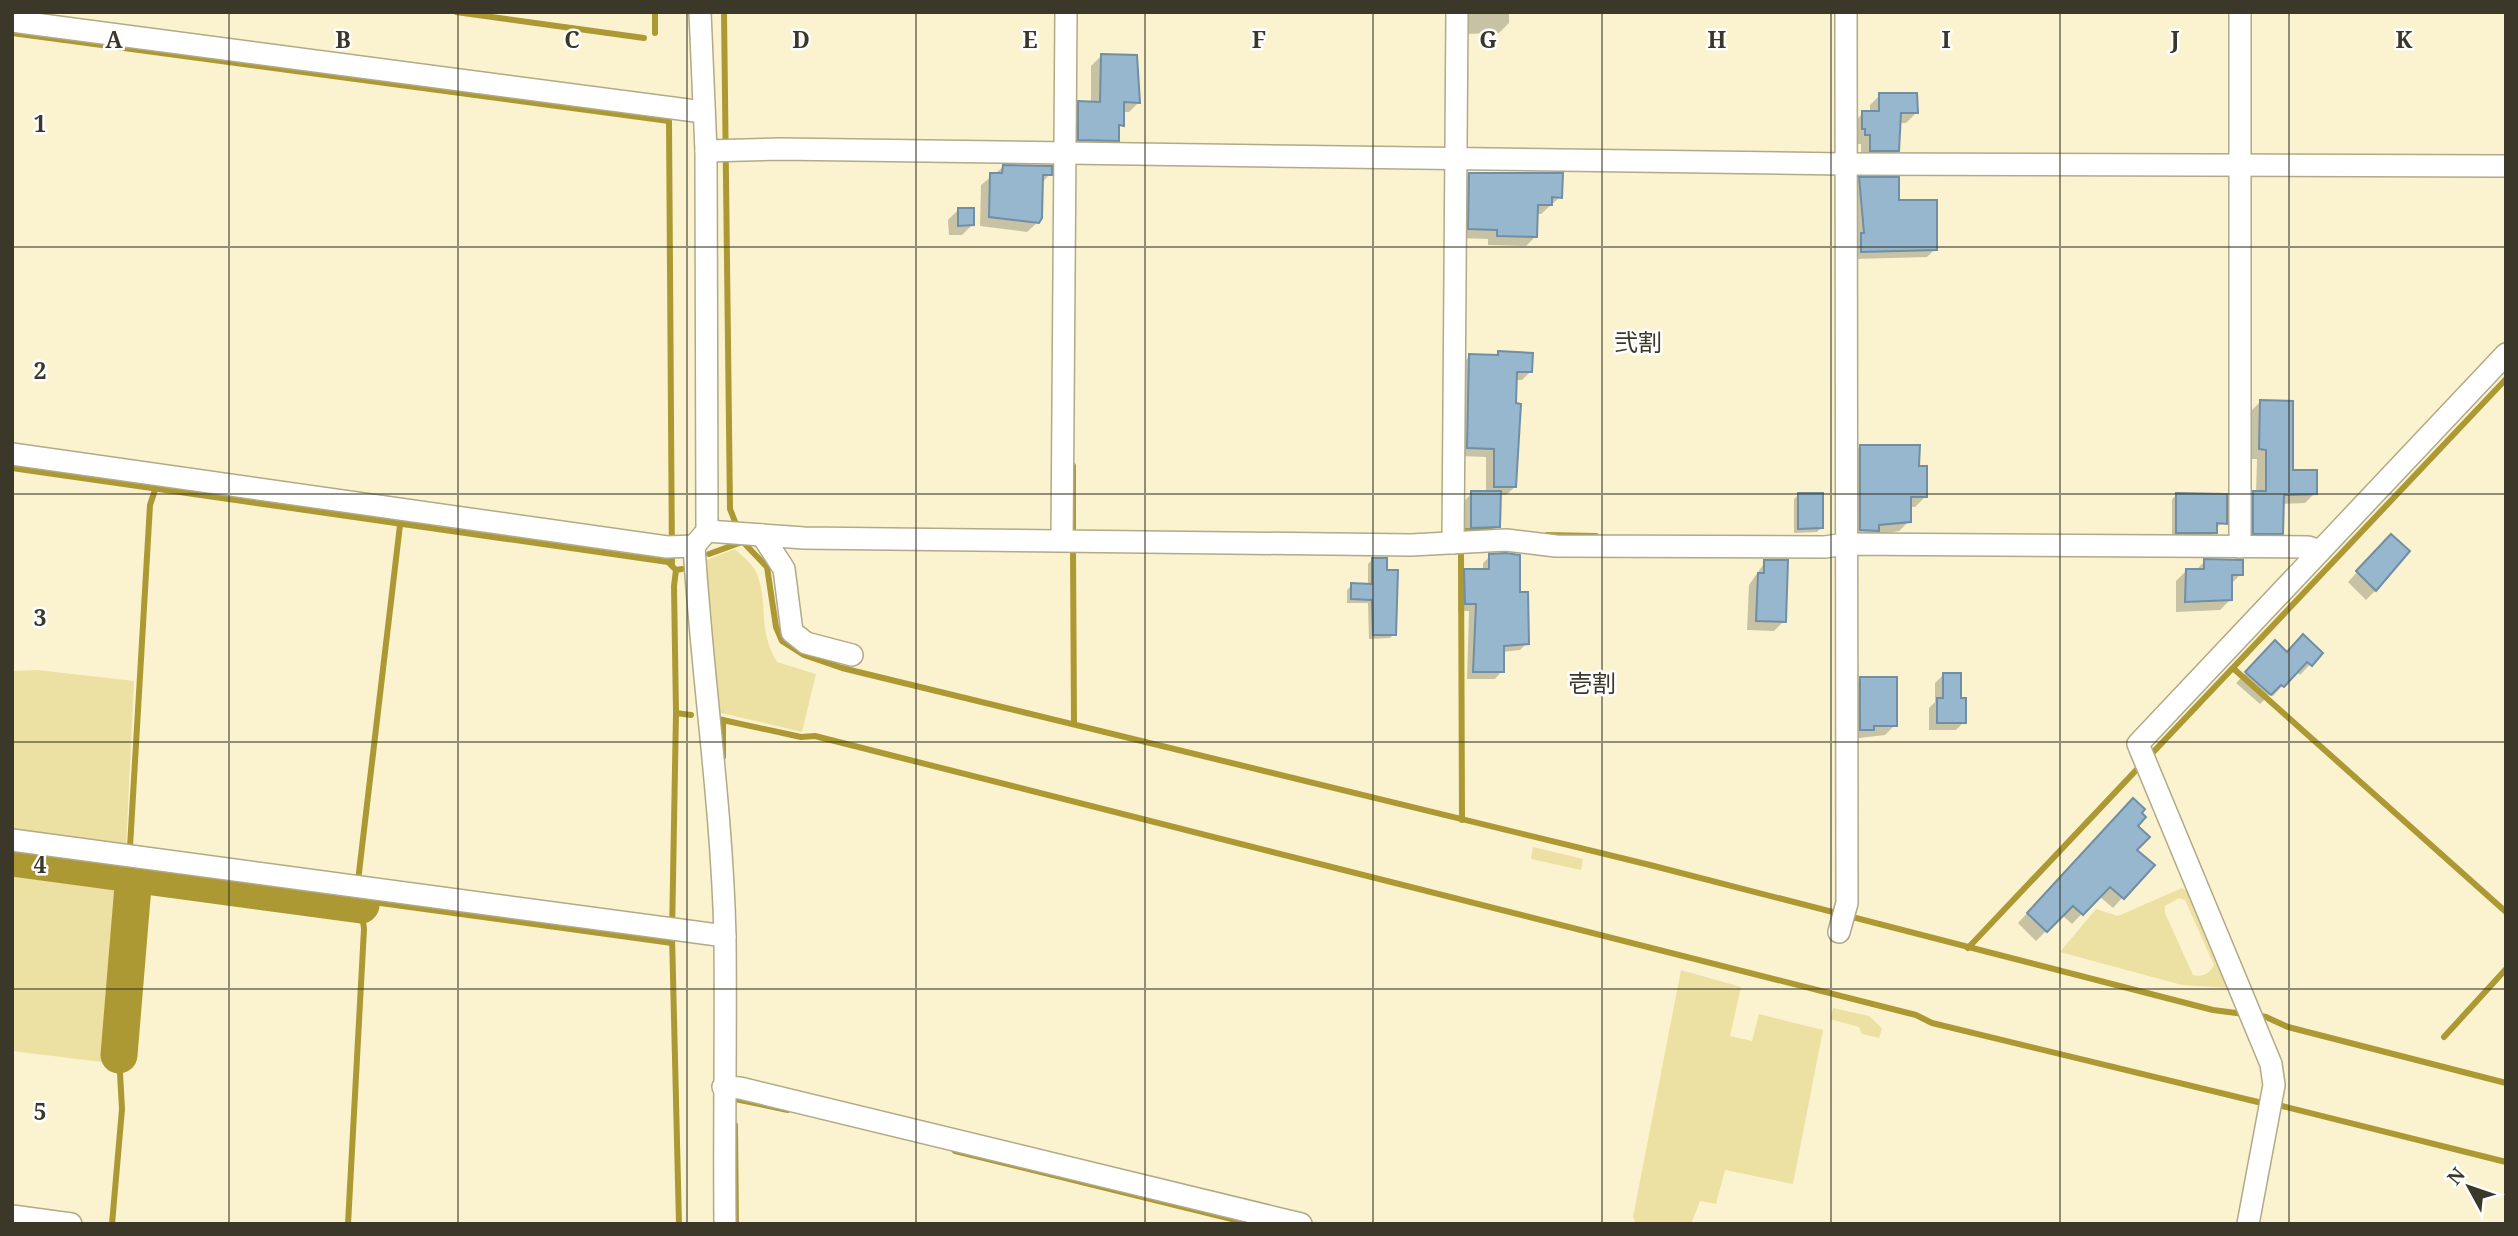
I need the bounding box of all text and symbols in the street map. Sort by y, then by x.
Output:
text: A [105,23,123,55]
text: B [335,23,351,55]
text: C [564,23,580,55]
text: D [792,23,810,55]
text: E [1022,23,1038,55]
text: F [1252,23,1266,55]
text: G [1479,23,1497,55]
text: H [1708,23,1727,55]
text: I [1941,23,1951,55]
text: J [2169,23,2180,55]
text: K [2396,23,2413,55]
text: 1 [34,107,47,139]
district label: 弐割 [1614,325,1662,358]
text: 2 [34,354,47,386]
text: 3 [34,601,47,633]
district label: 壱割 [1568,666,1616,699]
text: 4 [34,848,47,880]
text: 5 [34,1095,47,1127]
north arrow [2434,1152,2504,1222]
text: N [2441,1162,2471,1190]

